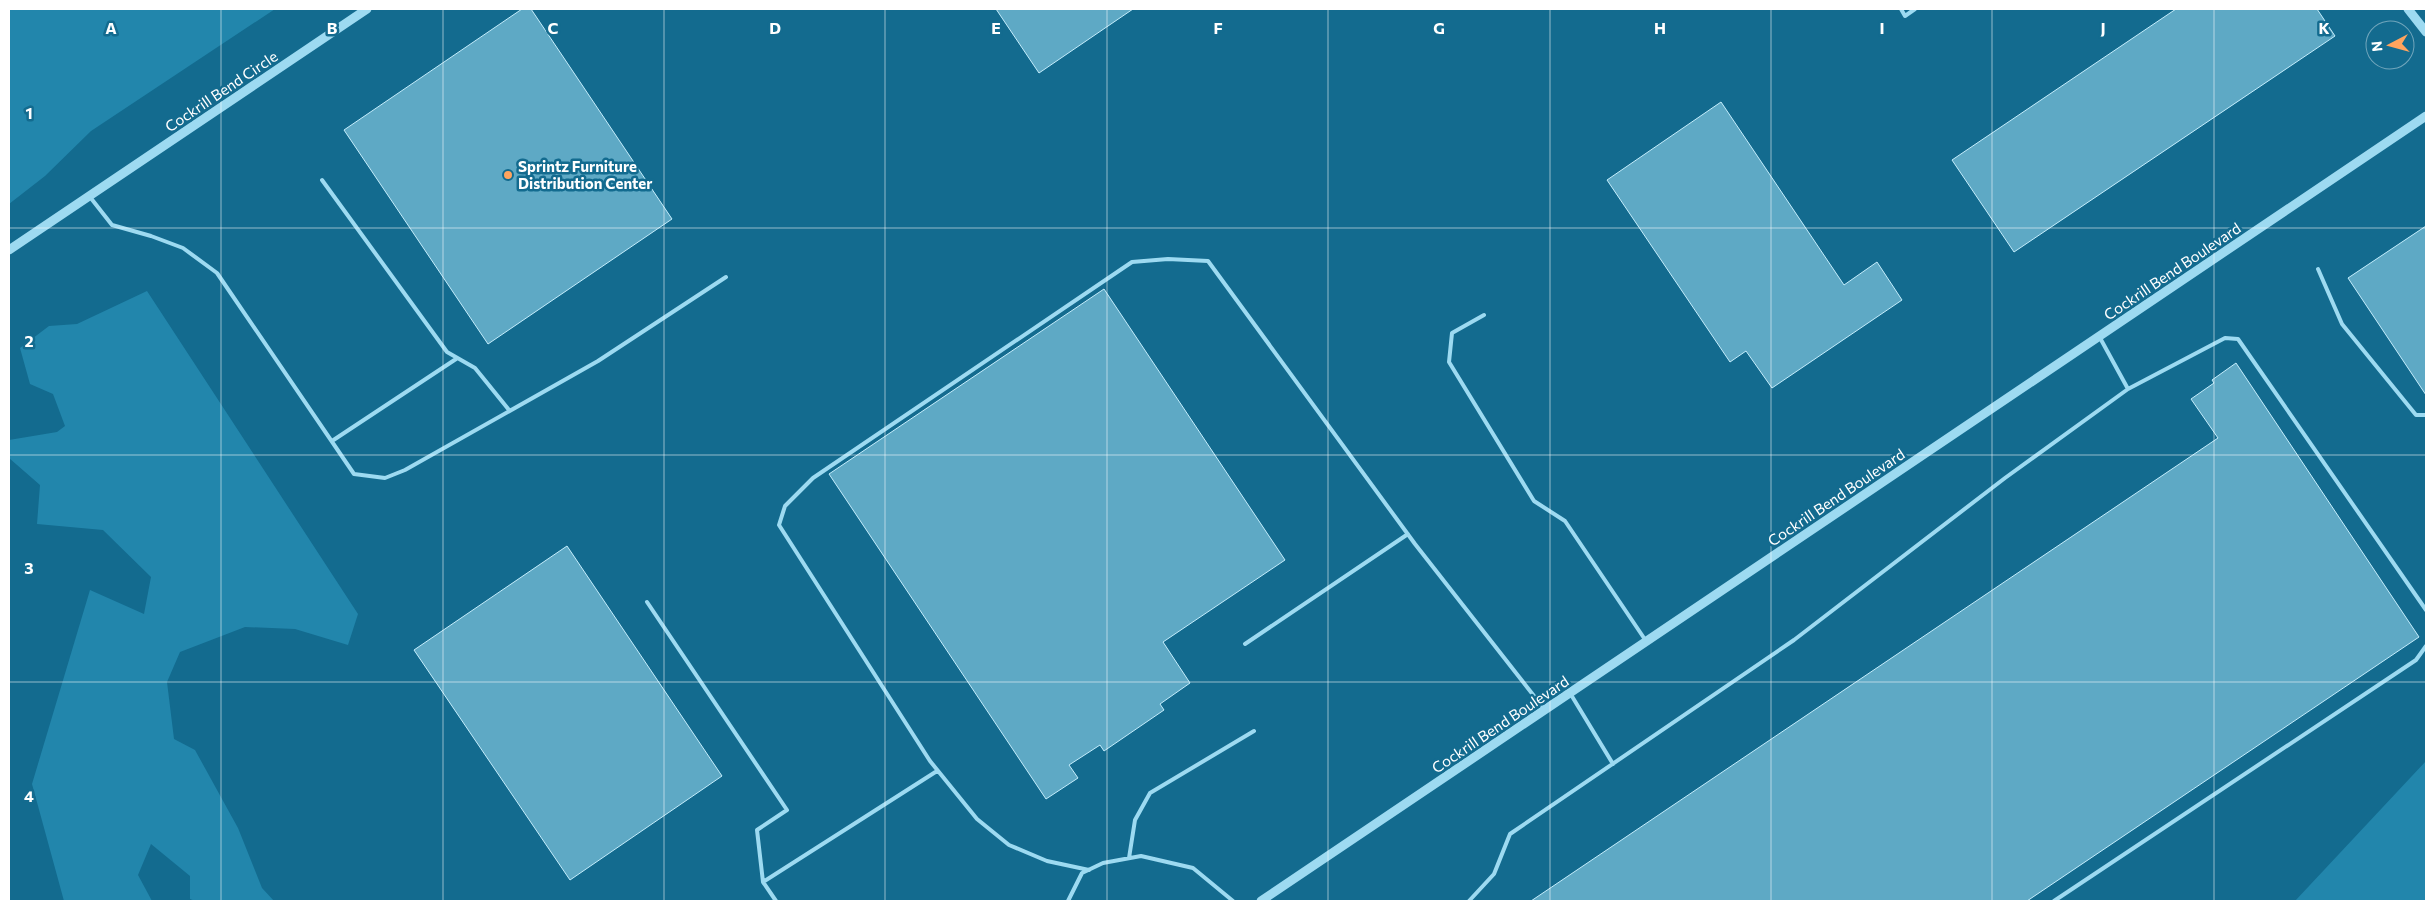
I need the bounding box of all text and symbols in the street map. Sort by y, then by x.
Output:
text: A [105,18,117,37]
text: B [327,18,338,37]
text: C [548,18,559,37]
text: D [769,18,781,37]
text: E [991,18,1001,37]
text: F [1213,18,1223,37]
text: G [1433,18,1445,37]
text: H [1654,18,1666,37]
text: I [1879,18,1885,37]
text: J [2100,18,2106,37]
text: K [2318,18,2330,37]
north arrow [2365,20,2415,70]
text: N [2368,40,2386,53]
street label: Cockrill Bend Circle [161,47,281,135]
text: 1 [25,103,33,122]
place label: Sprintz Furniture Distribution Center [518,157,652,192]
marker: Sprintz Furniture Distribution Center [502,169,514,181]
street label: Cockrill Bend Boulevard [2100,218,2244,324]
text: 2 [24,331,34,350]
street label: Cockrill Bend Boulevard [1764,444,1908,550]
text: 3 [24,558,34,577]
street label: Cockrill Bend Boulevard [1428,671,1572,777]
text: 4 [24,786,34,805]

